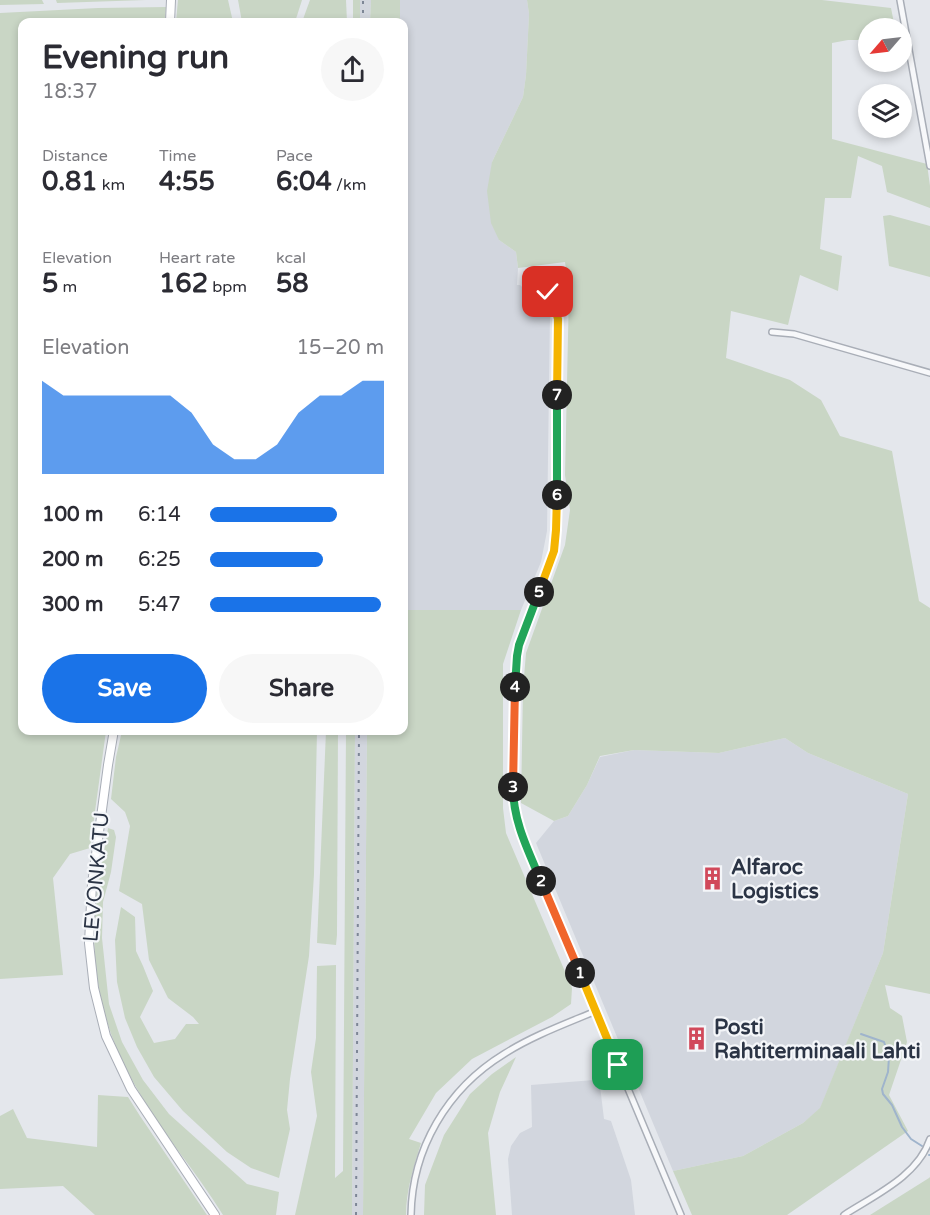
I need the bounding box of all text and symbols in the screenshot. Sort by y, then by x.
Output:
north arrow [858,18,912,72]
map controls [858,18,912,138]
text: Evening run [42,38,229,77]
button: share [321,38,384,101]
text: 18:37 [42,80,97,104]
button: layers [858,84,912,138]
text: Distance [42,146,108,166]
text: Time [159,146,196,166]
text: Pace [276,146,313,166]
text: 0.81 [42,166,98,197]
text: 4:55 [159,166,215,197]
text: 6:04 [276,166,332,197]
text: km [98,175,125,195]
text: /km [332,175,366,195]
text: Elevation [42,248,112,268]
text: Heart rate [159,248,235,268]
text: kcal [276,248,306,268]
pin [522,266,573,317]
text: 5 [42,268,58,299]
text: 162 [159,268,208,299]
text: 58 [276,268,309,299]
icon: check [531,275,564,308]
text: m [58,277,77,297]
text: bpm [208,277,247,297]
text: Elevation [42,336,129,360]
text: 15–20 m [297,336,384,360]
pin: 7 [542,380,572,410]
text: 7 [552,385,562,405]
pin: 6 [542,480,572,510]
text: 6 [552,485,562,505]
text: 100 m [42,503,103,527]
text: 6:14 [138,503,181,527]
text: 200 m [42,548,103,572]
text: 6:25 [138,548,181,572]
pin: 5 [524,577,554,607]
text: 5 [534,582,544,602]
text: 300 m [42,593,103,617]
text: 5:47 [138,593,181,617]
button: Save [42,654,207,723]
button: Share [219,654,384,723]
pin: 4 [500,672,530,702]
text: 4 [510,677,520,697]
pin: 3 [498,772,528,802]
text: 3 [508,777,518,797]
street label: LEVONKATU [78,811,115,943]
place label: Alfaroc Logistics [731,855,819,904]
pin: 2 [526,866,556,896]
building icon: Alfaroc Logistics [700,866,726,892]
text: 2 [536,871,546,891]
pin: 1 [565,958,595,988]
text: 1 [575,963,585,983]
place label: Posti Rahtiterminaali Lahti [714,1015,921,1064]
building icon: Posti Rahtiterminaali Lahti [683,1026,709,1052]
pin [592,1039,643,1090]
icon: arrive [601,1048,634,1081]

